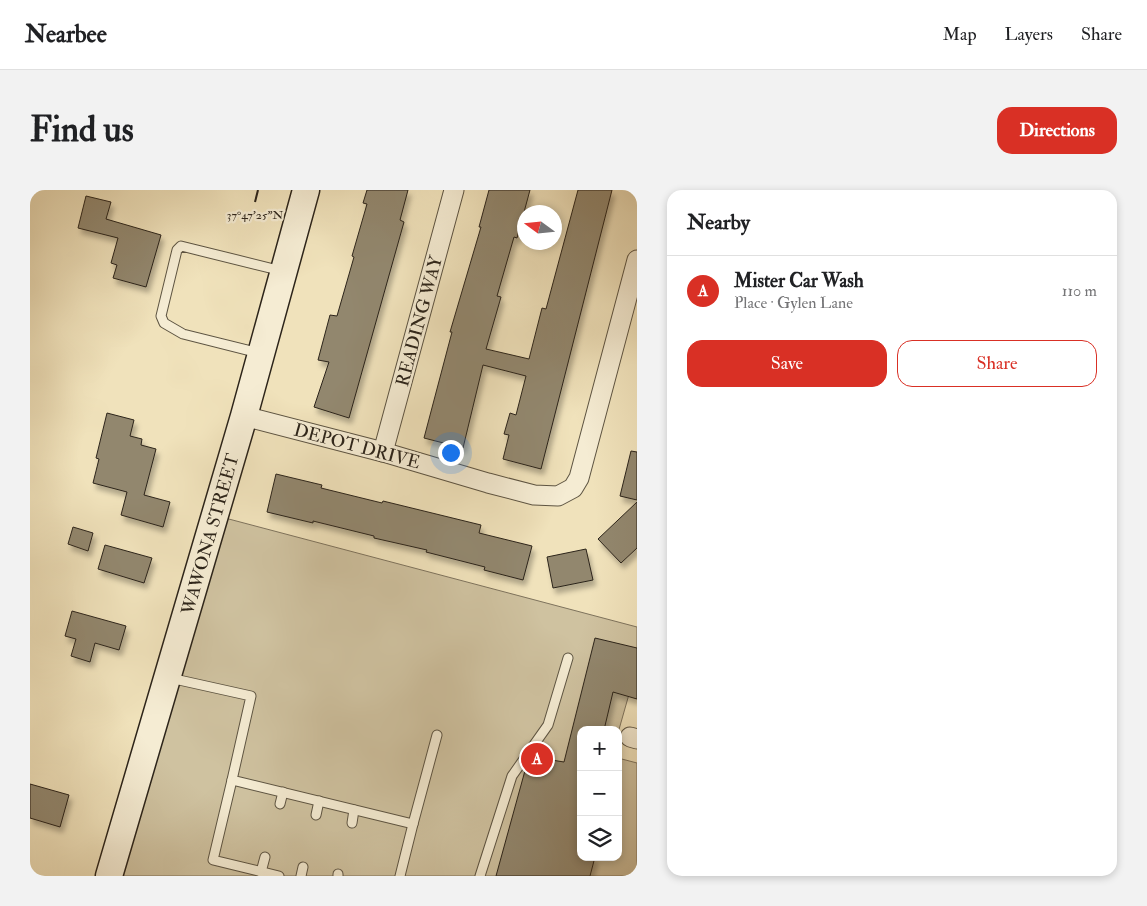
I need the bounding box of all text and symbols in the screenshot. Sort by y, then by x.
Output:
text: Nearbee [25,19,107,50]
text: Map [943,23,977,46]
text: Layers [1005,23,1053,46]
text: Share [1081,23,1122,46]
button: Directions [997,107,1117,154]
text: Find us [30,108,134,152]
north arrow [517,205,562,250]
text: 37°47'25"N [227,208,283,223]
text: Nearby [687,209,750,236]
street label: READING WAY [391,253,448,389]
text: Mister Car Wash [734,269,864,293]
text: A [698,281,708,301]
text: 110 m [1062,281,1097,301]
text: Place · Gylen Lane [734,293,853,313]
button: Save [687,340,887,387]
button: Share [897,340,1097,387]
street label: DEPOT DRIVE [291,419,423,474]
your location [438,440,464,466]
street label: WAWONA STREET [176,450,245,618]
map controls [577,726,622,861]
button: + [577,726,622,771]
pin: A [521,740,553,778]
button: − [577,771,622,816]
button: layers [577,816,622,861]

